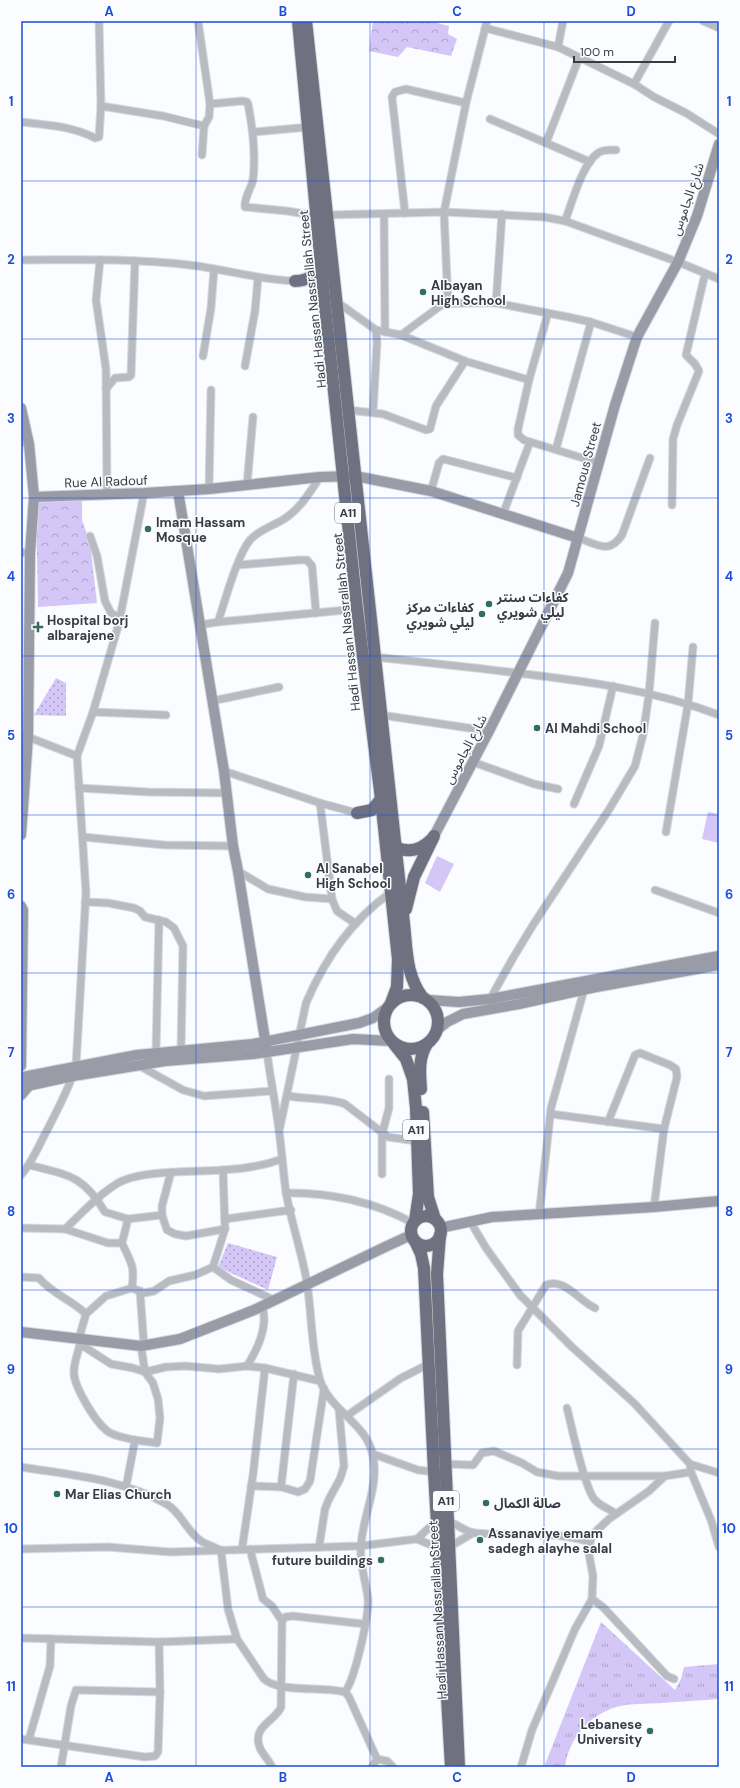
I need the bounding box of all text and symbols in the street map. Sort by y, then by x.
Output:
text: A [104,3,114,20]
text: B [279,3,287,20]
text: C [452,3,462,20]
text: D [626,3,636,20]
scale bar [574,38,675,64]
text: 100 m [580,44,614,60]
text: 1 [9,93,13,110]
text: 1 [727,93,731,110]
street label: شارع الجاموس [667,160,710,239]
street label: Hadi Hassan Nassrallah Street [295,209,330,389]
text: 2 [7,251,15,268]
text: 2 [725,251,733,268]
place label: Albayan High School [431,277,506,309]
marker: Albayan High School [418,287,428,297]
text: 3 [7,410,15,427]
text: 3 [725,410,733,427]
street label: Jamous Street [566,420,605,508]
street label: Rue Al Radouf [64,472,149,491]
road number: A11 [335,503,361,523]
place label: Imam Hassam Mosque [156,514,245,546]
marker: Imam Hassam Mosque [143,524,153,534]
street label: Hadi Hassan Nassrallah Street [329,532,364,712]
text: 4 [7,568,15,585]
text: 4 [725,568,733,585]
place label: كفاءات سنتر ليلي شويري [496,589,569,623]
place label: كفاءات مركز ليلي شويري [405,599,474,633]
marker: كفاءات سنتر ليلي شويري [484,599,494,609]
marker: كفاءات مركز ليلي شويري [477,609,487,619]
place label: Hospital borj albarajene [47,612,128,644]
marker: Hospital borj albarajene [32,621,44,633]
street label: شارع الجاموس [440,712,493,788]
place label: Al Mahdi School [545,720,646,737]
marker: Al Mahdi School [532,723,542,733]
text: 5 [7,727,15,744]
text: 5 [725,727,733,744]
place label: Al Sanabel High School [316,860,391,892]
marker: Al Sanabel High School [303,870,313,880]
text: 6 [7,886,15,903]
text: 6 [725,886,733,903]
text: 7 [8,1044,15,1061]
text: 7 [726,1044,733,1061]
road number: A11 [403,1120,429,1140]
text: 8 [7,1203,15,1220]
text: 8 [725,1203,733,1220]
text: 9 [7,1361,15,1378]
text: 9 [725,1361,733,1378]
place label: Mar Elias Church [65,1486,172,1503]
marker: Mar Elias Church [52,1489,62,1499]
road number: A11 [433,1491,459,1511]
place label: صالة الكمال [494,1495,561,1512]
marker: صالة الكمال [481,1498,491,1508]
text: 10 [4,1520,18,1537]
street label: Hadi Hassan Nassrallah Street [424,1520,451,1700]
text: 10 [722,1520,736,1537]
place label: Assanaviye emam sadegh alayhe salal [488,1525,612,1557]
marker: Assanaviye emam sadegh alayhe salal [475,1535,485,1545]
place label: future buildings [272,1552,373,1569]
marker: future buildings [376,1555,386,1565]
text: 11 [6,1678,16,1695]
text: 11 [724,1678,734,1695]
place label: Lebanese University [577,1716,642,1748]
marker: Lebanese University [645,1726,655,1736]
text: A [104,1769,114,1786]
text: B [279,1769,287,1786]
text: C [452,1769,462,1786]
text: D [626,1769,636,1786]

